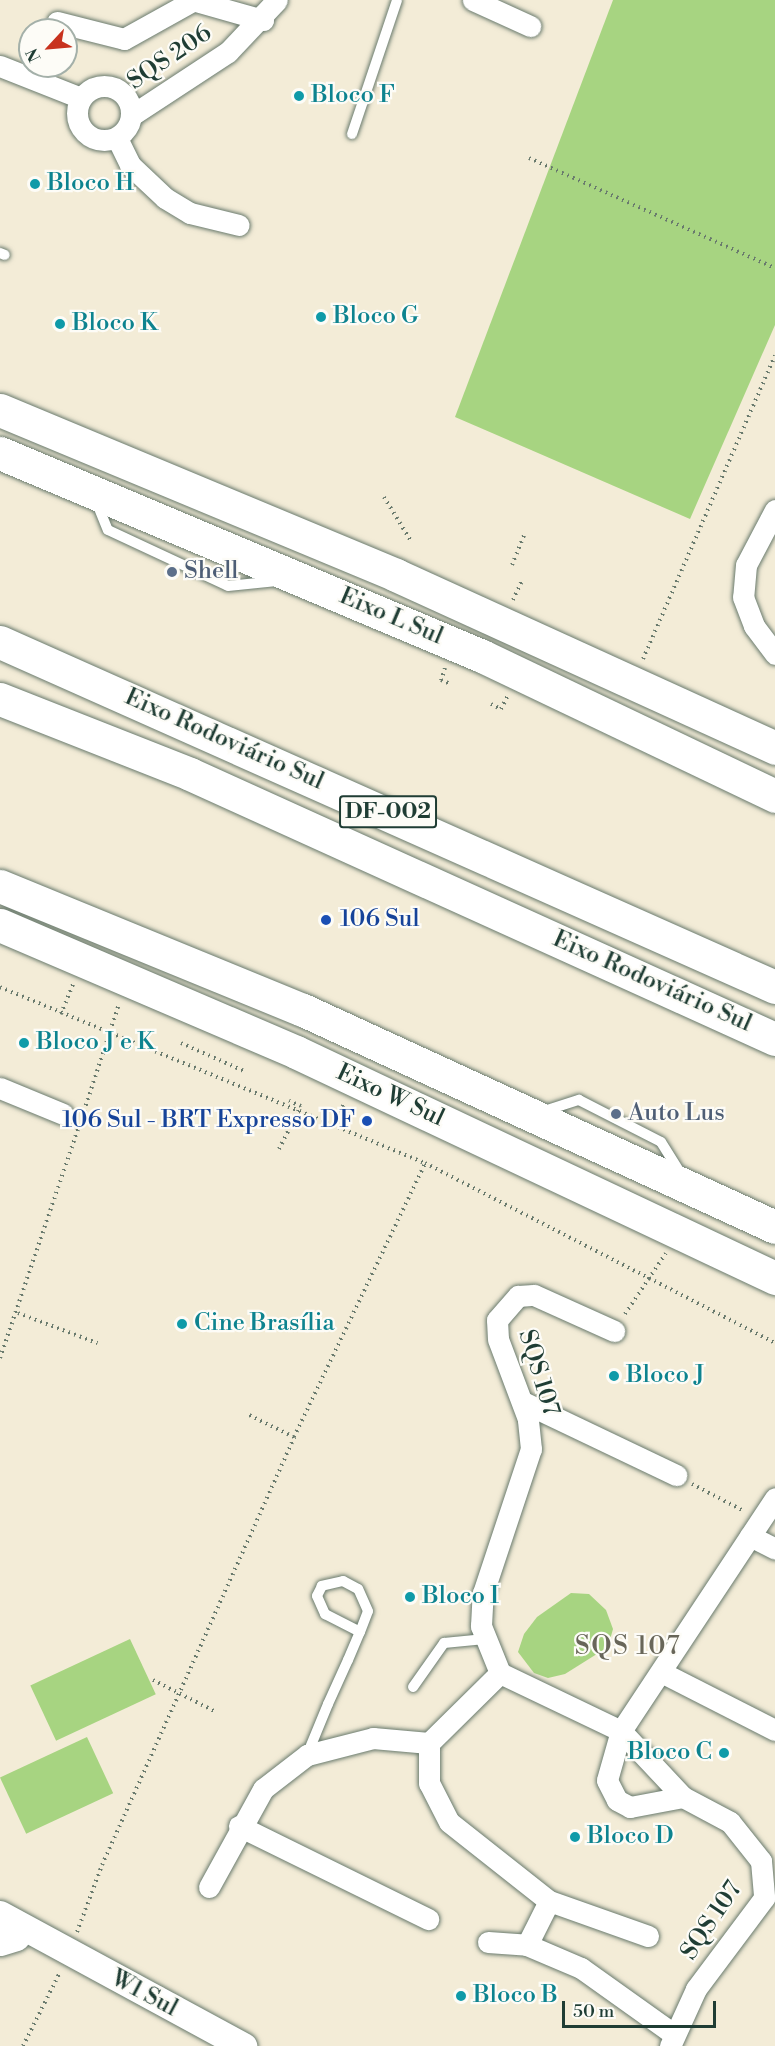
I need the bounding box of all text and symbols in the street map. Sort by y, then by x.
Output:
north arrow [18,18,78,78]
street label: SQS 206 [122,19,218,97]
text: N [22,45,45,65]
place label: Bloco F [311,82,395,110]
marker: Bloco F [292,89,306,103]
place label: Bloco H [47,170,134,198]
marker: Bloco H [28,177,42,191]
place label: Bloco G [333,303,419,331]
place label: Bloco K [72,310,158,338]
marker: Bloco G [314,310,328,324]
marker: Bloco K [53,317,67,331]
place label: Shell [184,558,238,586]
marker: Shell [165,565,179,579]
street label: Eixo L Sul [335,582,447,652]
street label: Eixo Rodoviário Sul [120,683,328,797]
road number: DF-002 [338,793,438,831]
place label: 106 Sul [340,906,420,934]
marker: 106 Sul [317,911,335,929]
street label: Eixo Rodoviário Sul [548,925,756,1039]
place label: Bloco J e K [36,1029,155,1057]
marker: Bloco J e K [17,1036,31,1050]
street label: Eixo W Sul [331,1058,449,1134]
place label: Auto Lus [628,1100,725,1128]
place label: 106 Sul - BRT Expresso DF [62,1107,355,1135]
marker: Auto Lus [609,1107,623,1121]
marker: 106 Sul - BRT Expresso DF [360,1114,374,1128]
place label: Cine Brasília [194,1310,335,1338]
marker: Cine Brasília [175,1317,189,1331]
street label: SQS 107 [511,1326,565,1420]
place label: Bloco J [626,1362,705,1390]
marker: Bloco J [607,1369,621,1383]
place label: Bloco I [422,1583,499,1611]
marker: Bloco I [403,1590,417,1604]
district label: SQS 107 [575,1631,681,1663]
place label: Bloco C [627,1739,712,1767]
marker: Bloco C [717,1746,731,1760]
place label: Bloco D [587,1823,674,1851]
marker: Bloco D [568,1830,582,1844]
street label: SQS 107 [675,1876,749,1966]
street label: W1 Sul [106,1964,182,2024]
place label: Bloco B [473,1982,558,2010]
marker: Bloco B [454,1989,468,2003]
scale bar [565,1989,720,2027]
text: 50 m [573,2000,614,2023]

